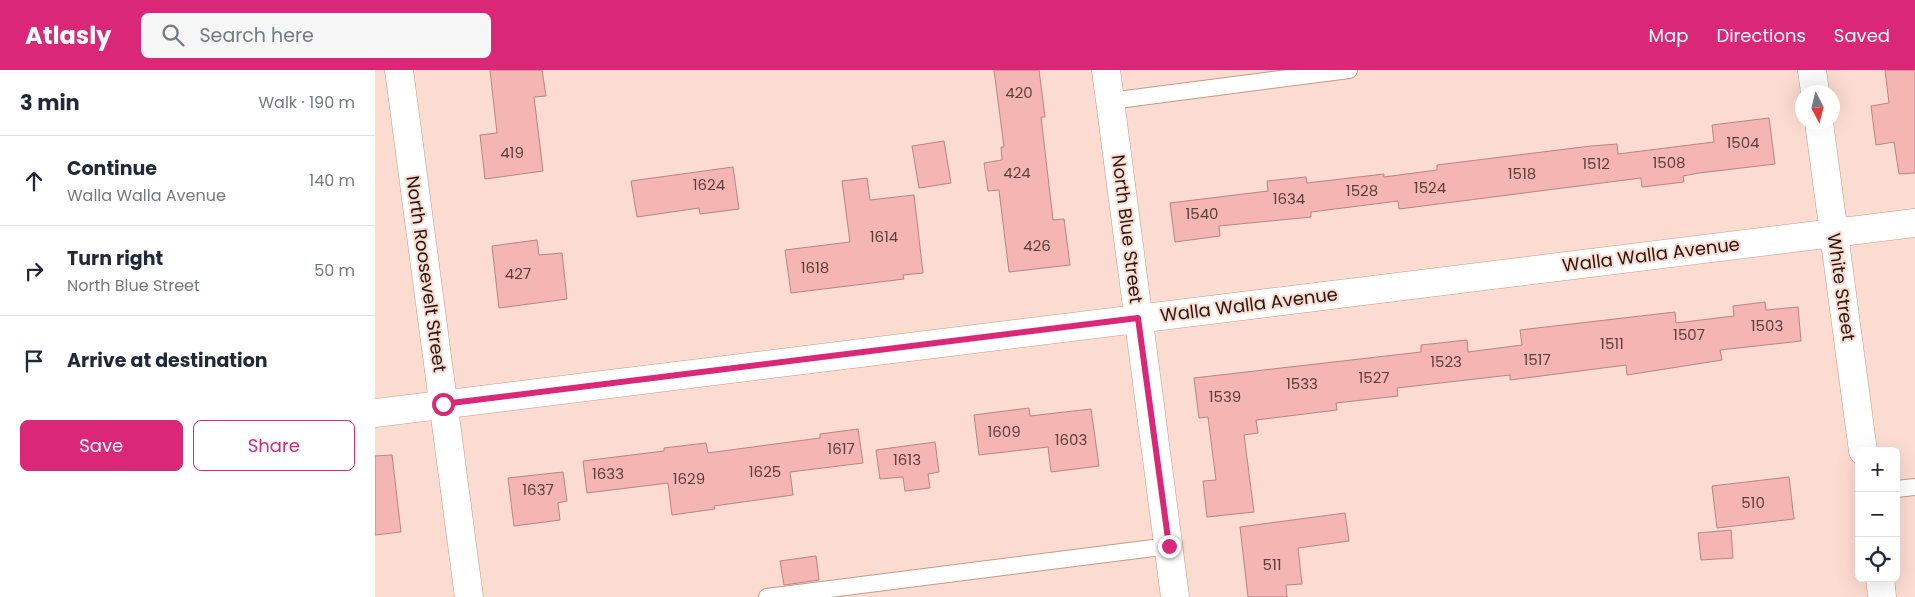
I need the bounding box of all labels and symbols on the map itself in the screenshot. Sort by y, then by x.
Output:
house number: 420 [1005,82,1033,103]
north arrow [1795,85,1840,130]
house number: 1504 [1726,132,1760,153]
house number: 419 [500,142,524,163]
house number: 1508 [1652,152,1686,173]
street label: North Blue Street [1106,153,1149,305]
house number: 1512 [1582,153,1610,174]
house number: 424 [1003,162,1031,183]
house number: 1518 [1508,163,1536,184]
street label: North Roosevelt Street [400,174,453,374]
house number: 1624 [693,174,725,195]
house number: 1524 [1414,177,1446,198]
house number: 1528 [1346,180,1378,201]
house number: 1634 [1273,188,1305,209]
house number: 1540 [1185,203,1219,224]
house number: 1614 [870,226,898,247]
street label: Walla Walla Avenue [1561,231,1741,278]
street label: White Street [1822,231,1861,343]
house number: 426 [1023,235,1051,256]
house number: 1618 [801,257,829,278]
house number: 427 [505,263,531,284]
street label: Walla Walla Avenue [1159,281,1339,328]
house number: 1503 [1751,315,1783,336]
house number: 1507 [1673,324,1705,345]
house number: 1511 [1600,333,1624,354]
house number: 1517 [1523,349,1551,370]
house number: 1523 [1430,351,1462,372]
house number: 1527 [1358,367,1390,388]
house number: 1533 [1286,373,1318,394]
house number: 1539 [1209,386,1241,407]
route start [432,393,455,416]
house number: 1609 [987,421,1021,442]
house number: 1603 [1055,429,1087,450]
house number: 1617 [827,438,855,459]
house number: 1613 [893,449,921,470]
house number: 1625 [749,461,781,482]
house number: 1633 [592,463,624,484]
house number: 1629 [673,468,705,489]
house number: 1637 [522,479,554,500]
house number: 510 [1741,492,1765,513]
route end [1158,535,1181,558]
house number: 511 [1262,554,1282,575]

